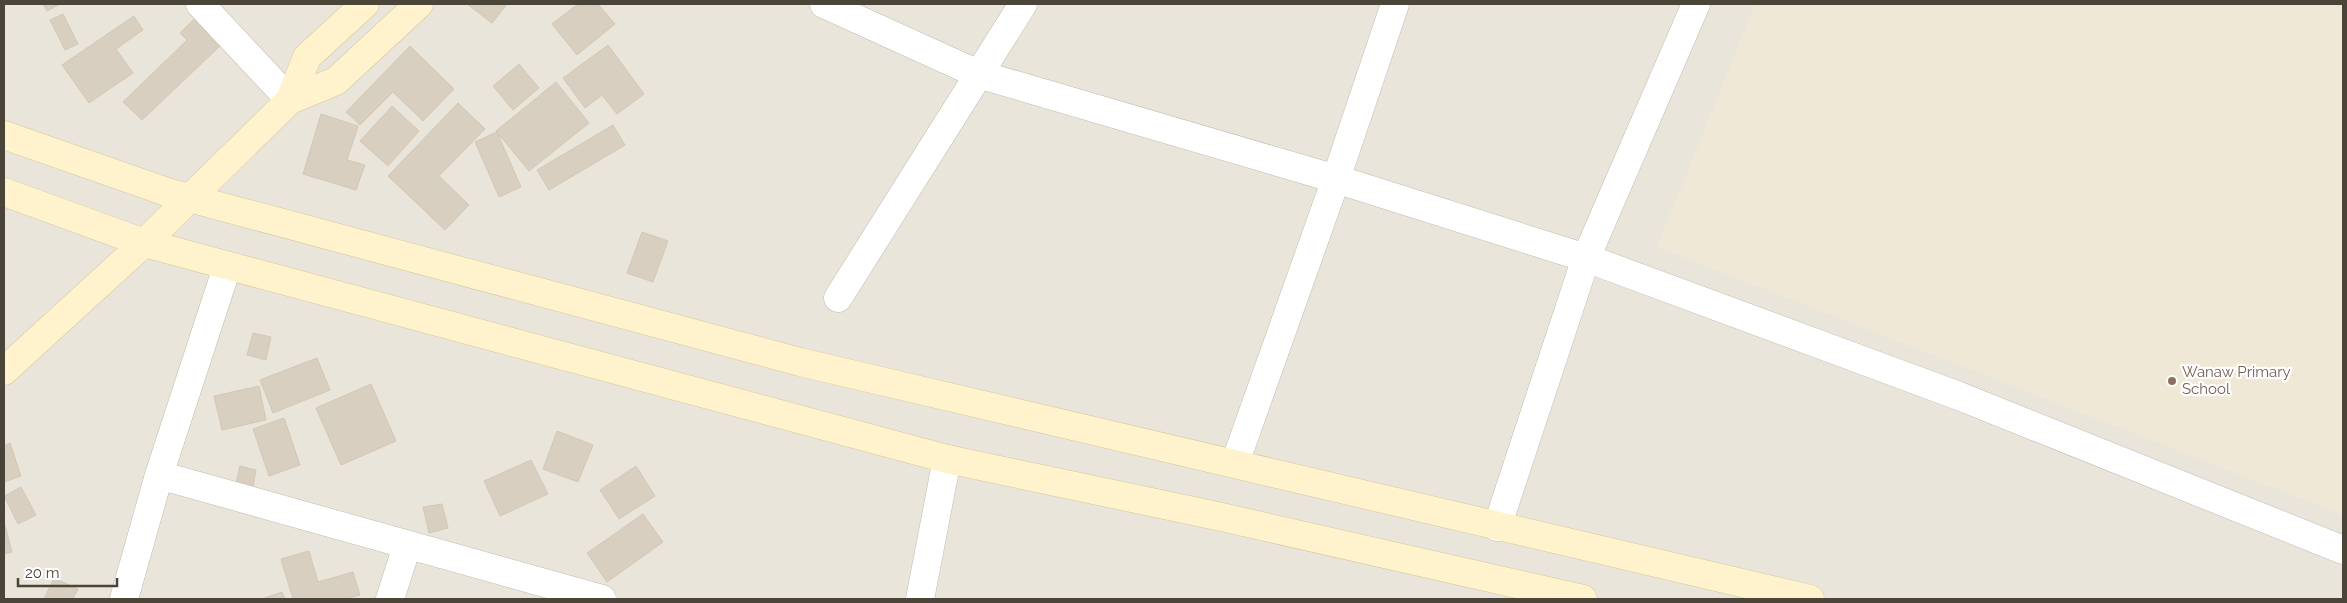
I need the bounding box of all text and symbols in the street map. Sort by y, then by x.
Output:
place label: Wanaw Primary School [2182,363,2291,398]
marker: Wanaw Primary School [2166,375,2178,387]
scale bar [18,556,116,588]
text: 20 m [25,564,60,582]

